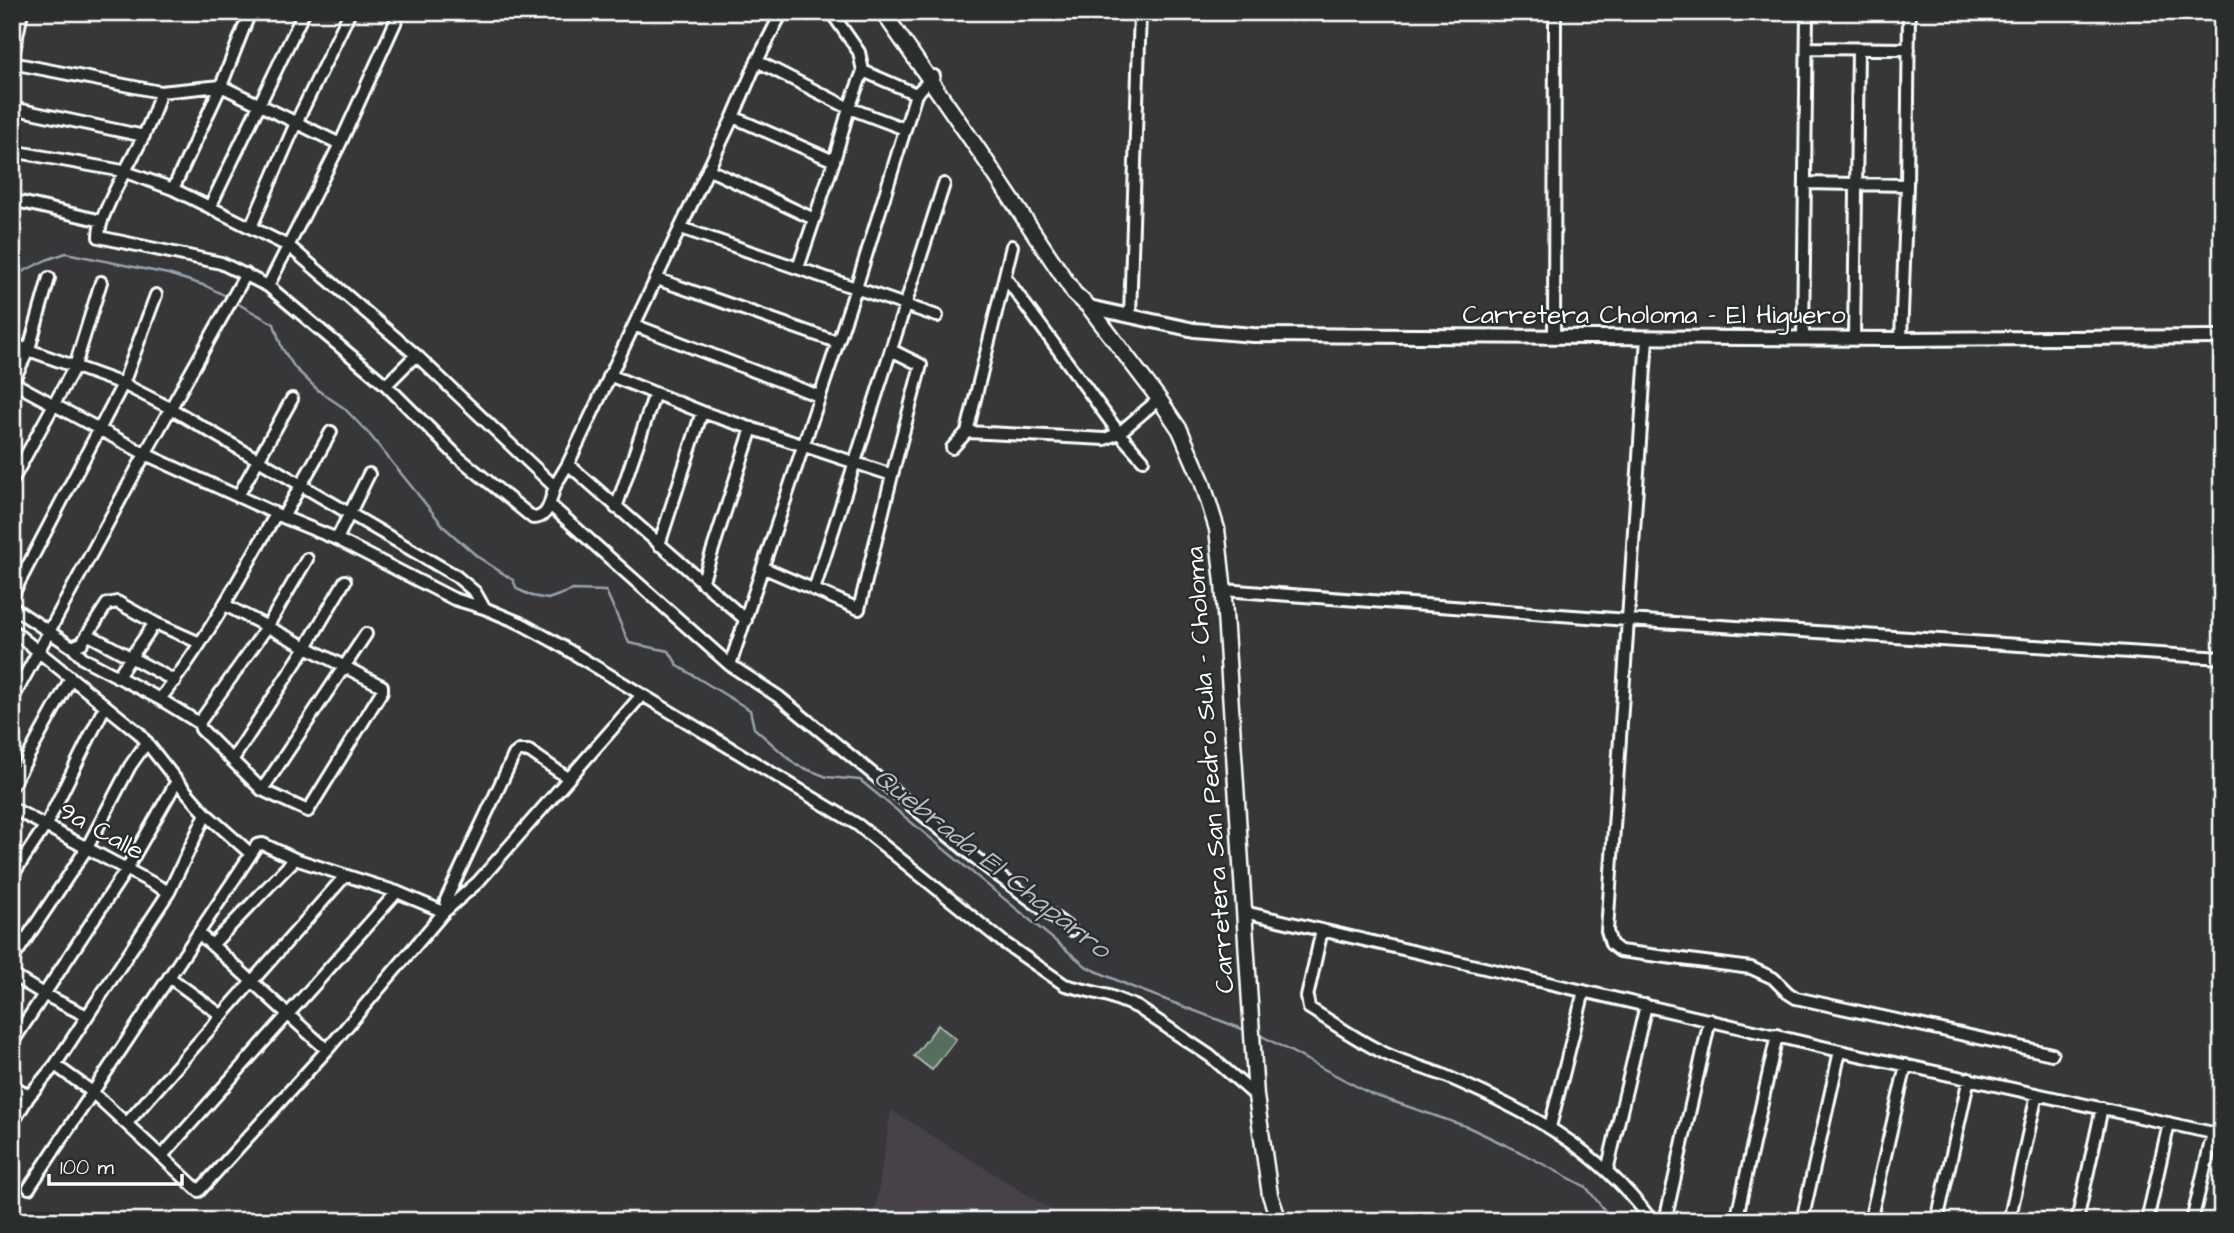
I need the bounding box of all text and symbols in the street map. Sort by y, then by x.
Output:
street label: Carretera Choloma - El Higuero [1462,297,1846,335]
street label: Carretera San Pedro Sula - Choloma [1176,545,1244,995]
water label: Quebrada El Chaparro [865,758,1121,970]
street label: 9a Calle [52,793,151,869]
scale bar [49,1142,182,1186]
text: 100 m [60,1153,115,1182]

